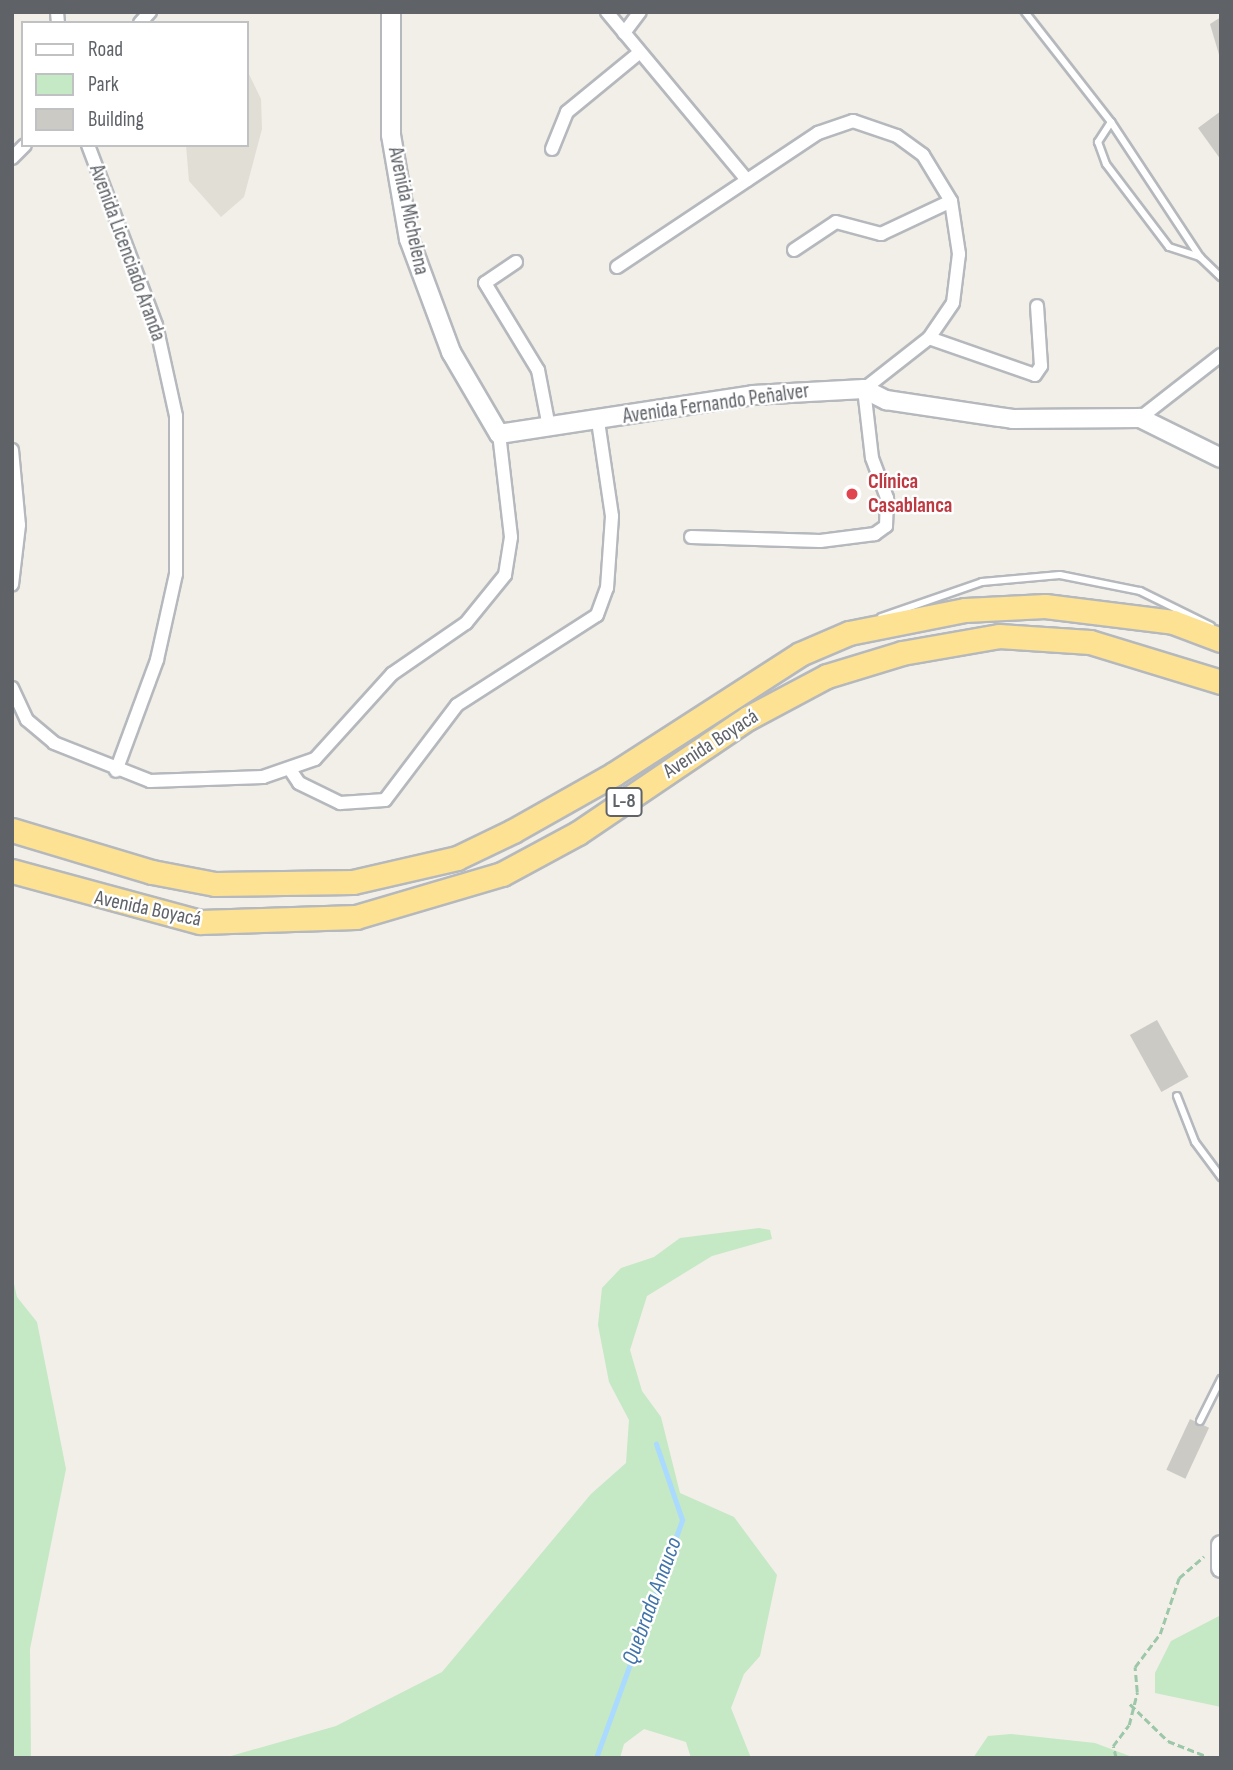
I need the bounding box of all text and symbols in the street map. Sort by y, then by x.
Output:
legend [21,21,248,147]
text: Road [88,37,123,62]
text: Park [88,72,119,97]
text: Building [88,107,144,132]
street label: Avenida Michelena [382,145,434,277]
street label: Avenida Licenciado Aranda [83,161,171,345]
street label: Avenida Fernando Peñalver [621,378,811,430]
place label: Clínica Casablanca [868,469,952,519]
marker: Clínica Casablanca [842,484,862,504]
street label: Avenida Boyacá [659,704,763,784]
road number: L-8 [605,786,643,818]
street label: Avenida Boyacá [92,885,204,933]
water label: Quebrada Anauco [616,1534,688,1668]

